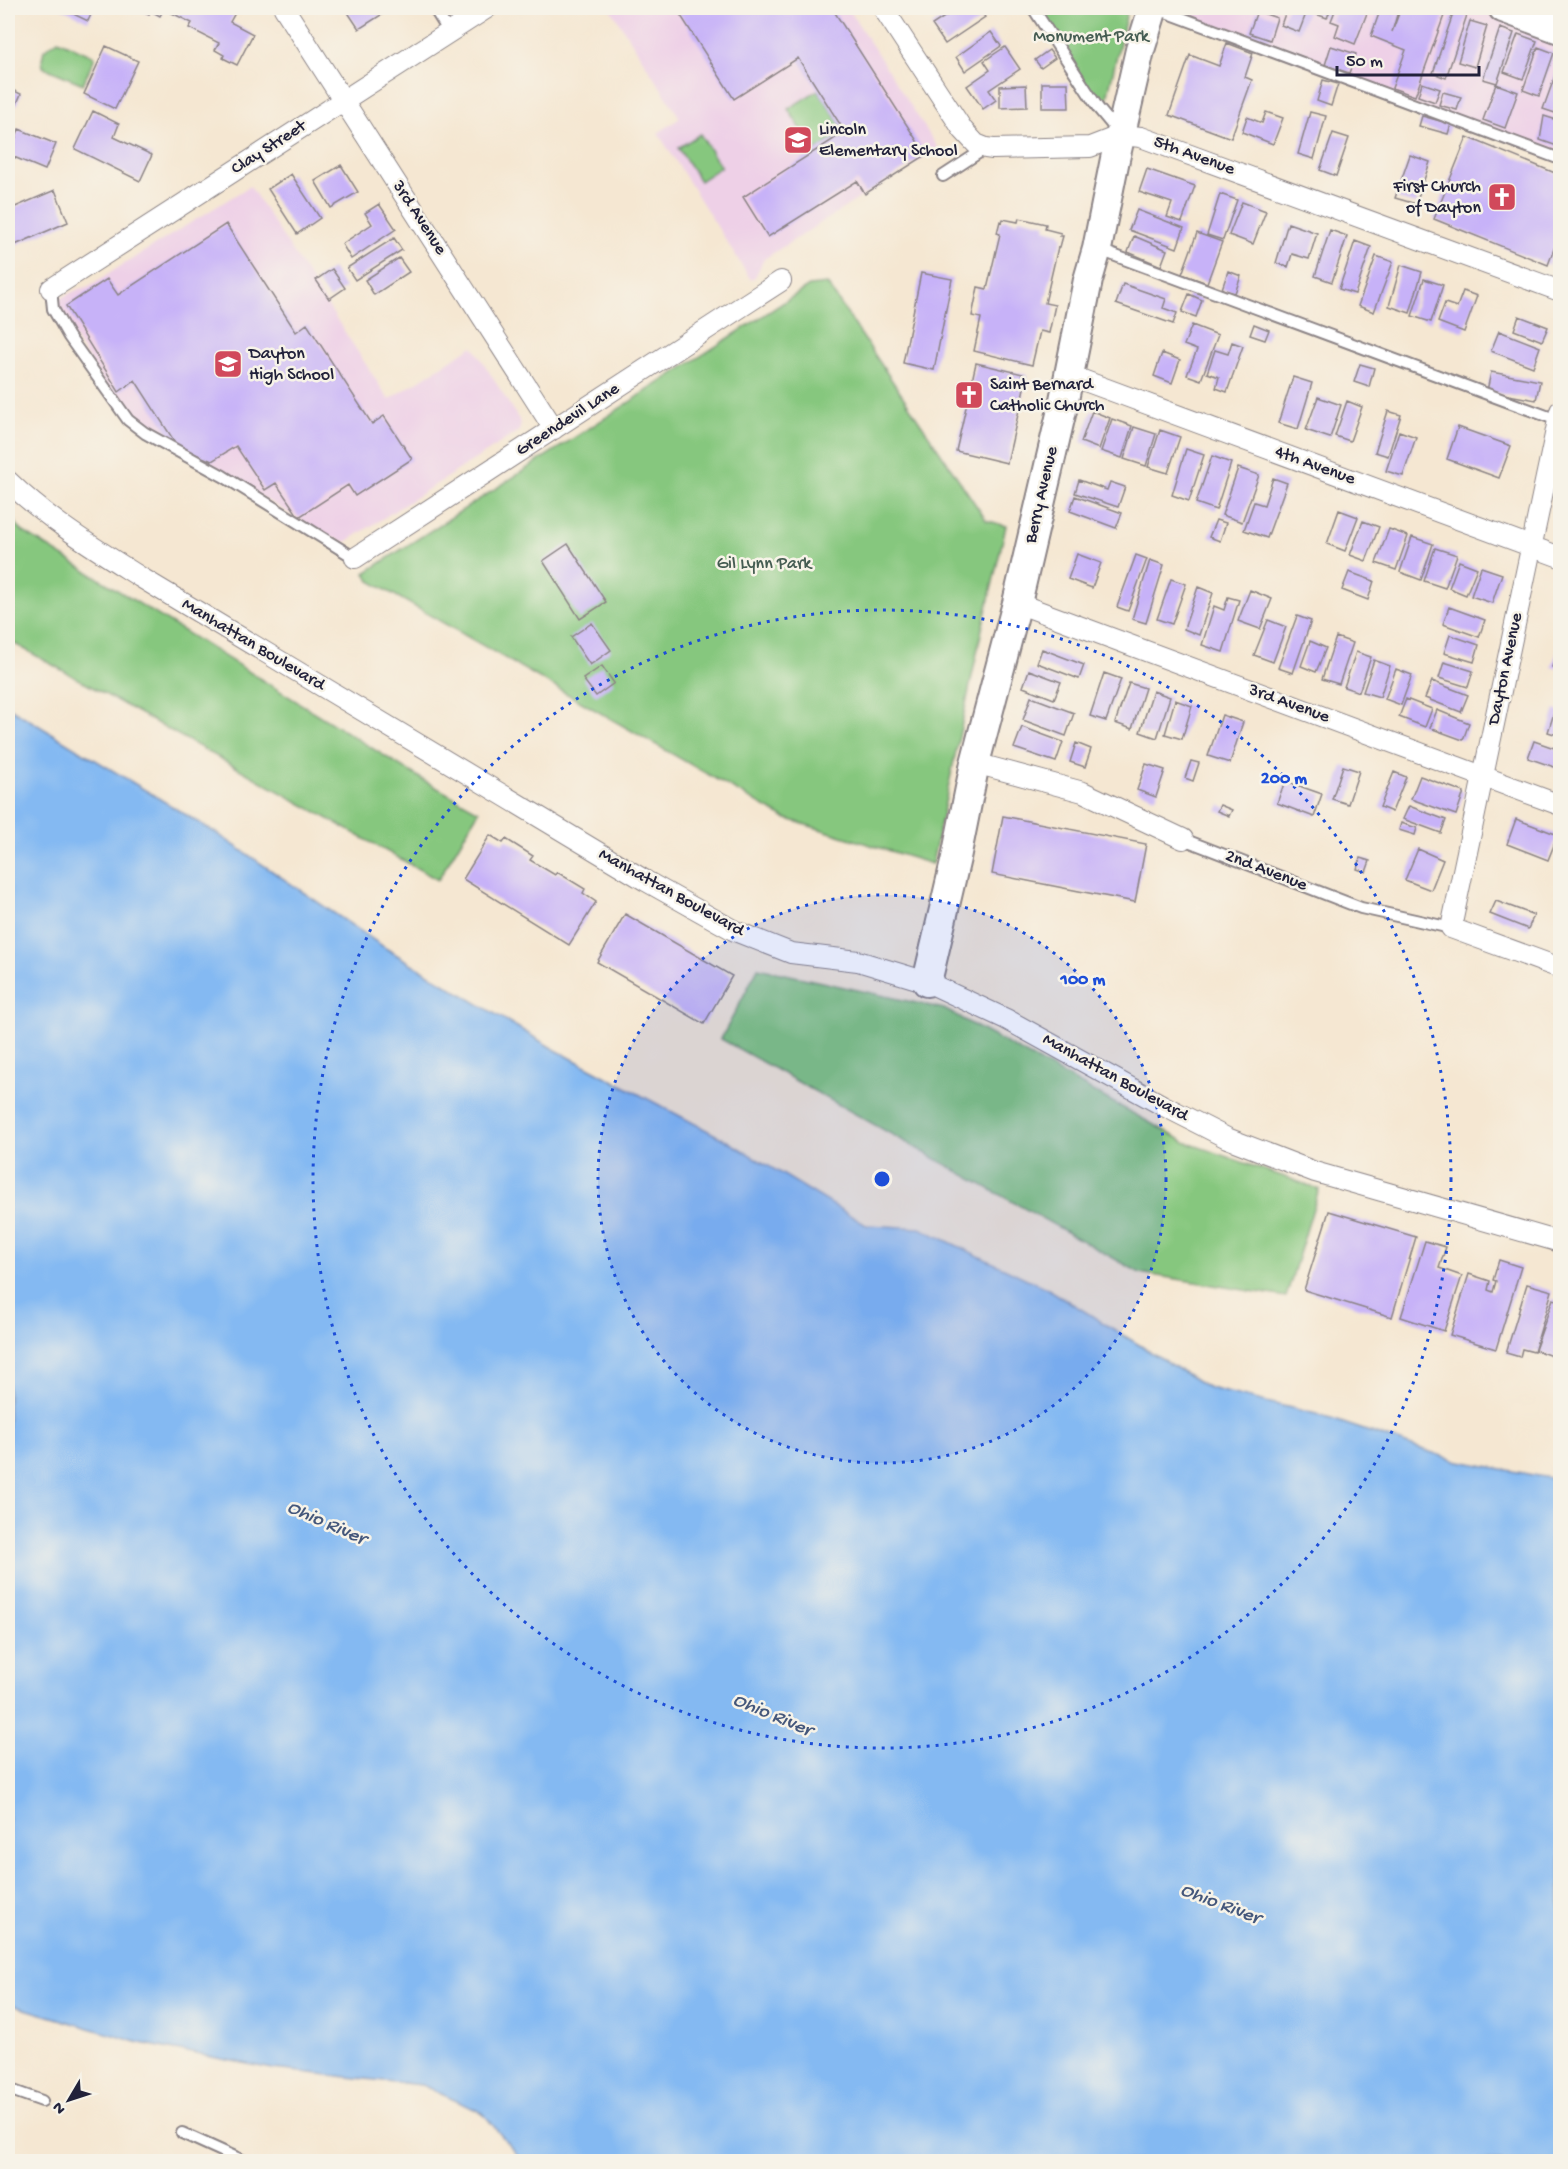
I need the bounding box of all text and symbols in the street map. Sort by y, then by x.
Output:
park label: Monument Park [1033,27,1151,48]
scale bar [1337,39,1480,77]
text: 50 m [1346,52,1383,73]
street label: Clay Street [228,115,312,180]
place label: Lincoln Elementary School [819,120,958,162]
school or university icon: Lincoln Elementary School [782,124,814,156]
street label: 5th Avenue [1151,132,1238,181]
street label: 3rd Avenue [387,176,451,260]
place label: First Church of Dayton [1392,177,1481,219]
church icon: First Church of Dayton [1486,181,1518,213]
place label: Dayton High School [248,344,334,386]
school or university icon: Dayton High School [212,348,244,380]
place label: Saint Bernard Catholic Church [990,375,1105,417]
street label: Greendevil Lane [512,378,624,461]
church icon: Saint Bernard Catholic Church [953,379,985,411]
street label: 4th Avenue [1272,442,1359,490]
street label: Berry Avenue [1020,444,1063,546]
park label: Gil Lynn Park [717,554,813,575]
street label: Manhattan Boulevard [178,594,330,697]
street label: Dayton Avenue [1484,610,1528,728]
street label: 3rd Avenue [1245,679,1333,729]
text: 200 m [1261,769,1307,790]
street label: Manhattan Boulevard [594,844,749,942]
street label: 2nd Avenue [1222,846,1311,897]
text: 100 m [1060,970,1106,991]
street label: Manhattan Boulevard [1038,1029,1193,1127]
centre of rings [872,1169,892,1189]
water label: Ohio River [283,1497,372,1553]
water label: Ohio River [729,1689,818,1744]
water label: Ohio River [1177,1879,1267,1932]
north arrow [39,2070,99,2130]
text: N [49,2097,71,2117]

